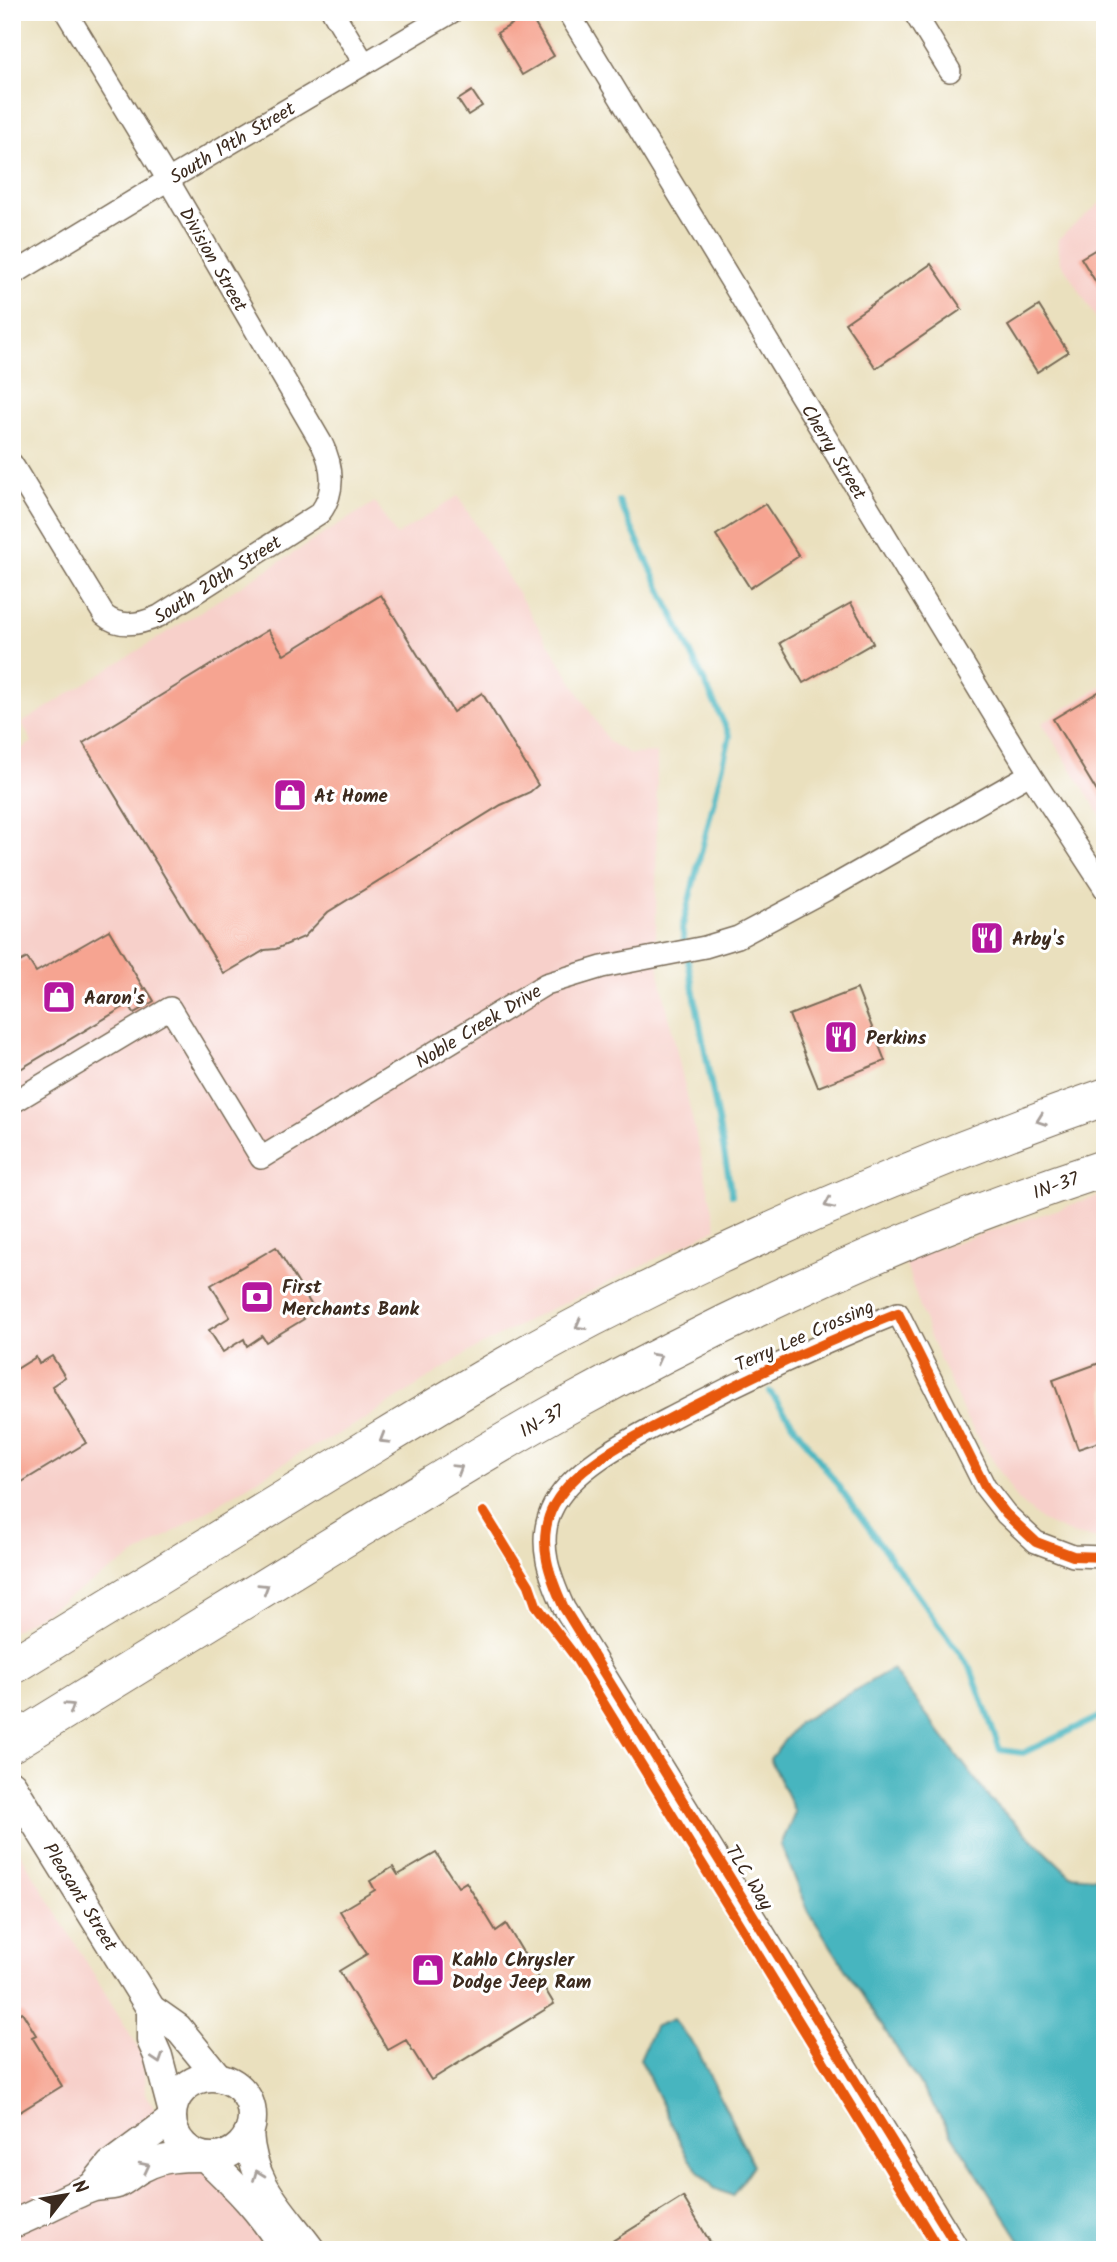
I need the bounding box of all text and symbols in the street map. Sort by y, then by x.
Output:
street label: South 19th Street [164,95,302,193]
street label: Division Street [170,202,255,318]
street label: Cherry Street [792,399,874,507]
street label: South 20th Street [148,528,289,633]
shop icon: At Home [271,776,309,814]
place label: At Home [314,782,388,812]
restaurant icon: Arby's [968,919,1006,957]
place label: Arby's [1012,925,1065,955]
street label: Noble Creek Drive [410,977,548,1077]
shop icon: Aaron's [40,978,78,1016]
place label: Aaron's [84,984,145,1014]
restaurant icon: Perkins [822,1018,860,1056]
place label: Perkins [866,1024,926,1054]
one-way arrow [1035,1112,1047,1126]
street label: IN-37 [1029,1164,1084,1209]
one-way arrow [824,1196,836,1210]
place label: First Merchants Bank [282,1273,420,1325]
bank icon: First Merchants Bank [238,1278,276,1316]
street label: Terry Lee Crossing [731,1293,879,1381]
one-way arrow [575,1316,588,1330]
one-way arrow [650,1353,662,1367]
street label: IN-37 [514,1397,571,1447]
one-way arrow [378,1430,391,1443]
one-way arrow [451,1464,464,1477]
one-way arrow [257,1583,270,1596]
one-way arrow [63,1702,76,1715]
street label: Pleasant Street [34,1837,125,1958]
street label: TLC Way [716,1839,781,1918]
place label: Kahlo Chrysler Dodge Jeep Ram [452,1946,591,1998]
shop icon: Kahlo Chrysler Dodge Jeep Ram [409,1951,447,1989]
one-way arrow [150,2052,164,2065]
north arrow [32,2160,102,2230]
one-way arrow [138,2162,151,2175]
one-way arrow [253,2170,267,2182]
text: N [63,2174,95,2200]

